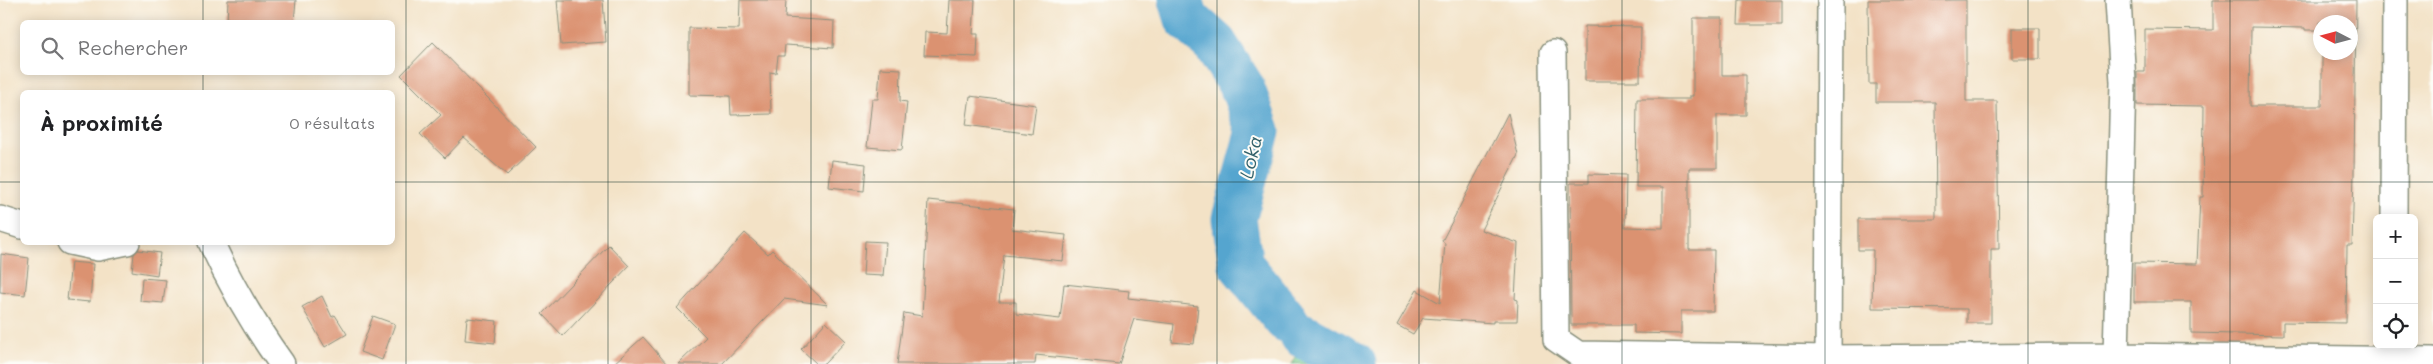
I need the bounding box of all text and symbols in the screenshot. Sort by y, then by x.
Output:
north arrow [2313,15,2358,60]
search box [20,20,395,75]
icon: search [38,34,66,62]
text: Rechercher [78,35,188,60]
text: À proximité [40,109,163,136]
text: 0 résultats [289,112,375,133]
water label: Loka [1233,133,1267,181]
map controls [2373,214,2418,349]
button: + [2373,214,2418,259]
button: − [2373,259,2418,304]
button: locate [2373,304,2418,349]

